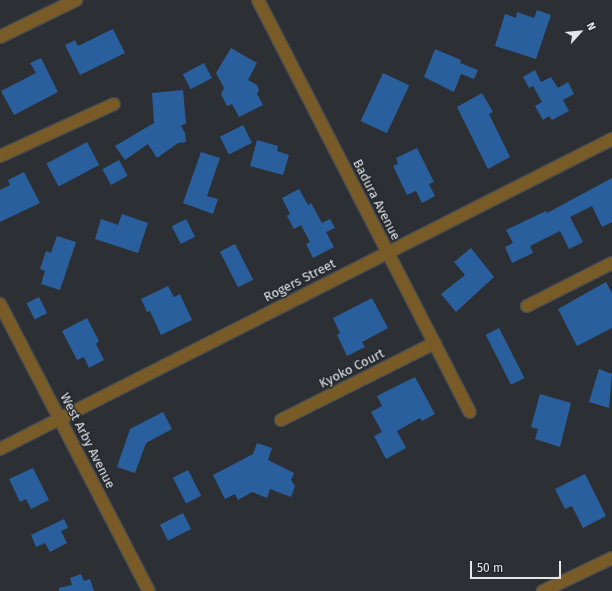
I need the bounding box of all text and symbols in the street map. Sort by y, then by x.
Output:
north arrow [560,12,600,52]
text: N [584,20,599,33]
street label: Badura Avenue [349,157,403,243]
street label: Rogers Street [261,256,339,306]
street label: Kyoko Court [317,346,387,392]
street label: West Arby Avenue [56,391,118,491]
scale bar [472,553,563,579]
text: 50 m [477,561,503,575]

